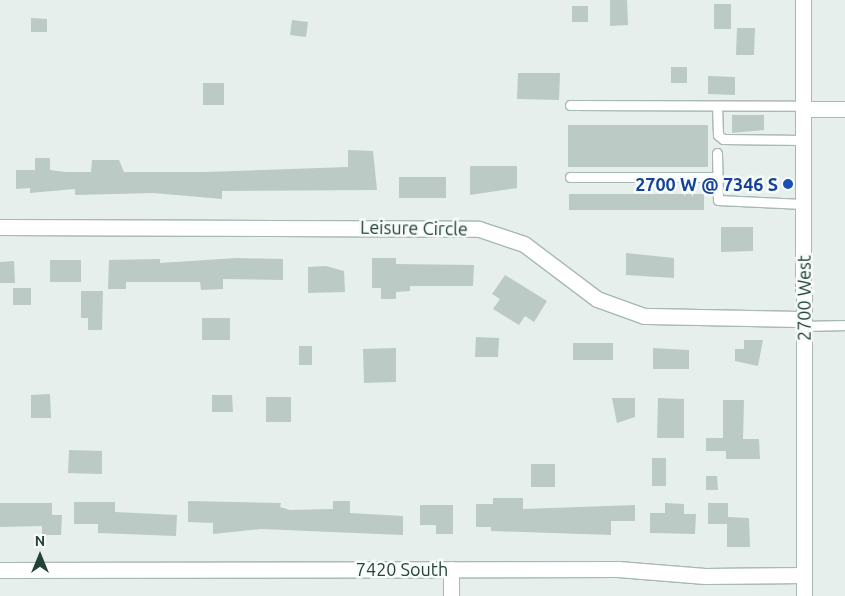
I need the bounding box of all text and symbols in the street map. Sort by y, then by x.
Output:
place label: 2700 W @ 7346 S [635,173,778,195]
marker: 2700 W @ 7346 S [782,178,794,190]
street label: Leisure Circle [360,216,468,240]
street label: 2700 West [793,255,815,341]
north arrow [15,531,65,581]
text: N [35,533,45,549]
street label: 7420 South [356,558,448,580]

